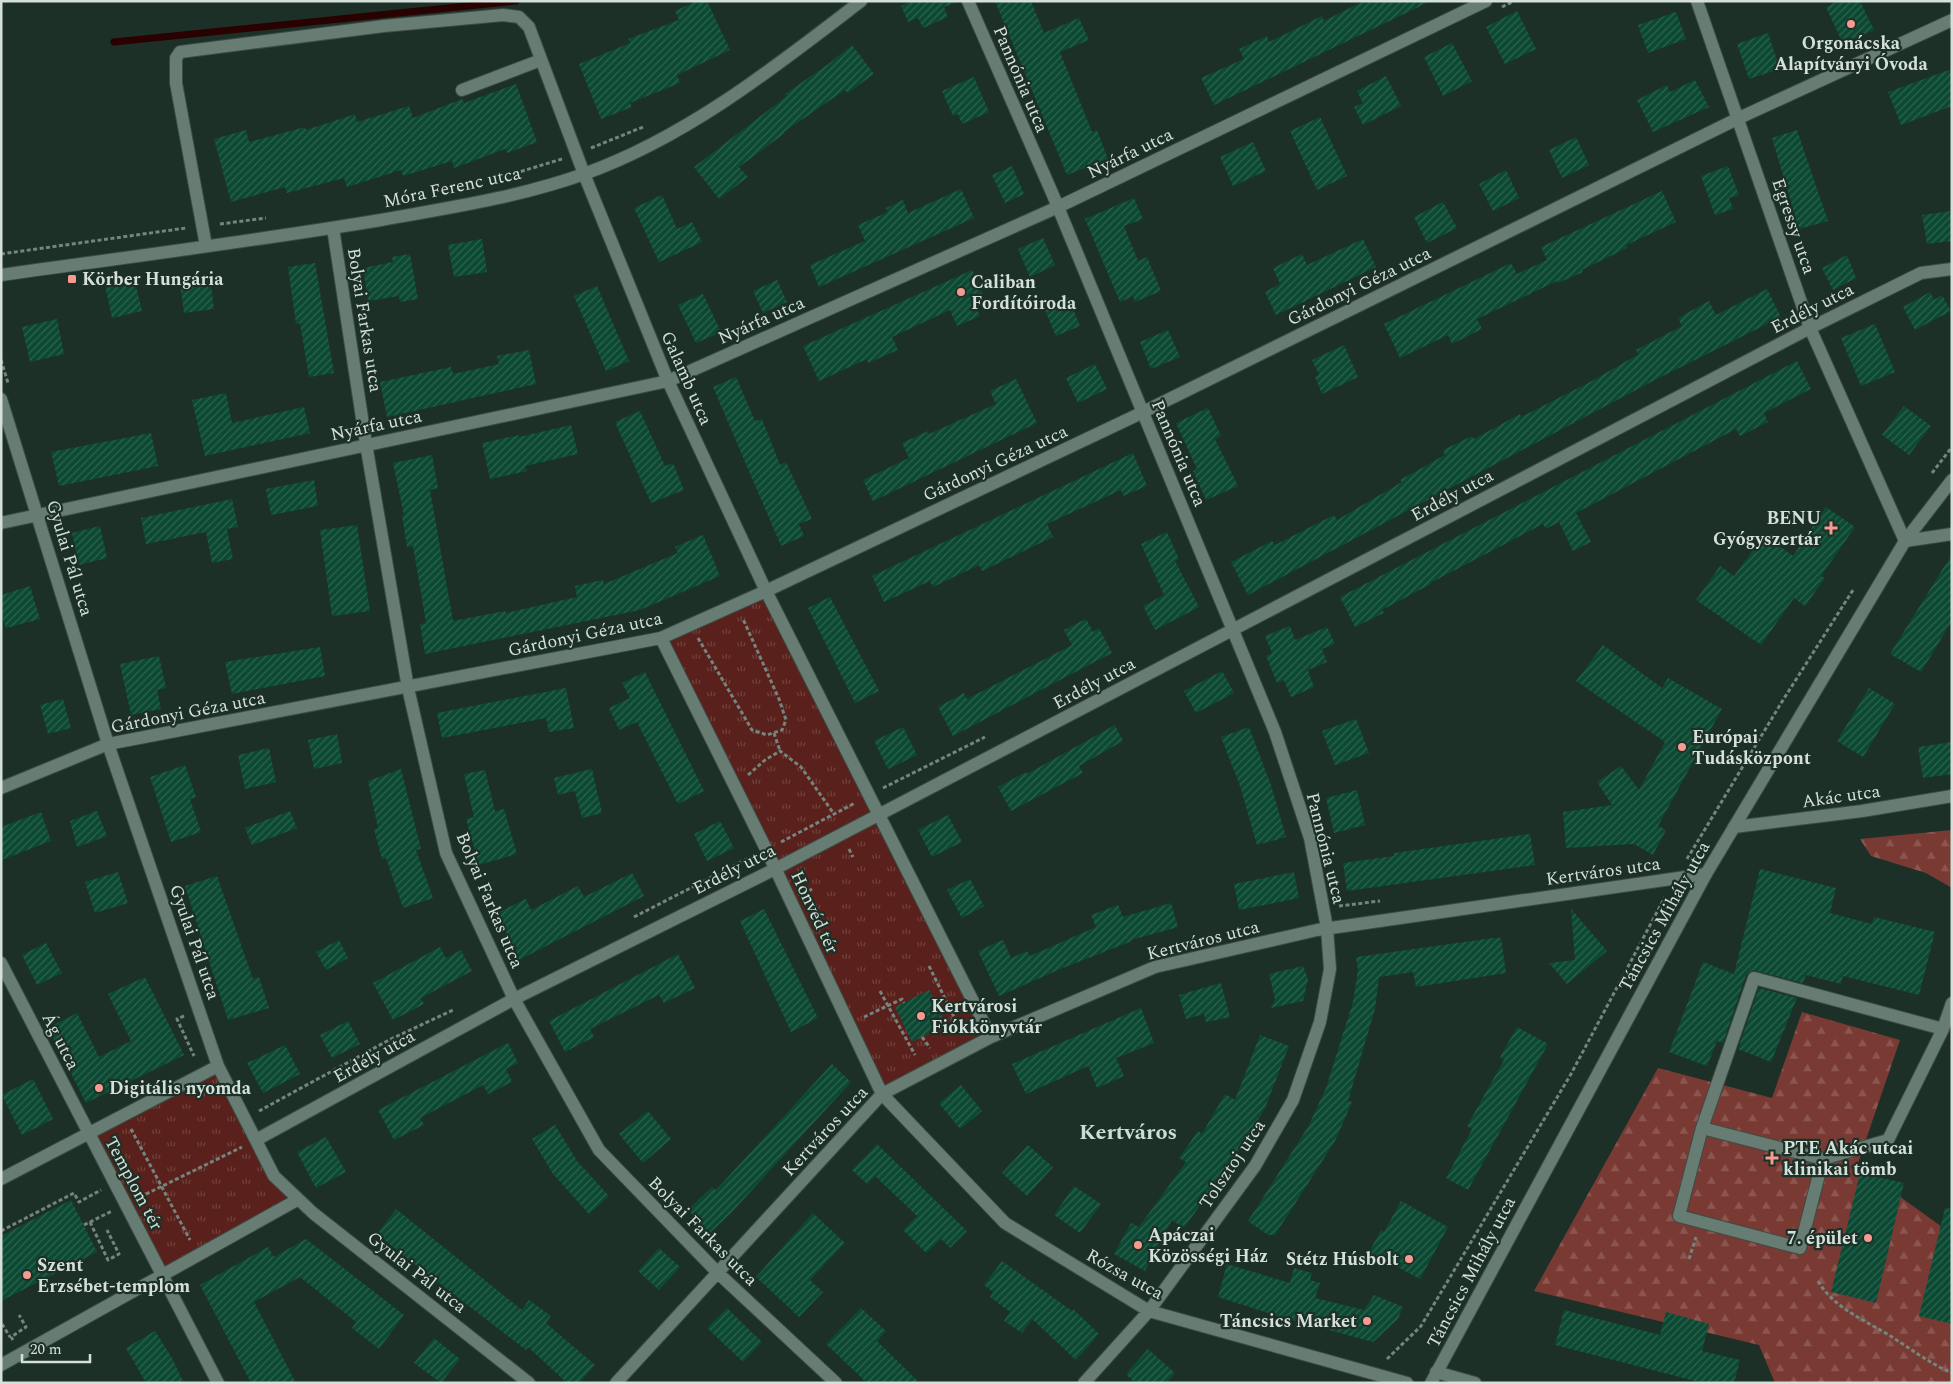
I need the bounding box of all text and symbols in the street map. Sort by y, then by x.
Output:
marker: Orgonácska Alapítványi Óvoda [1845,18,1857,30]
street label: Pannónia utca [986,22,1055,137]
place label: Orgonácska Alapítványi Óvoda [1774,30,1929,78]
street label: Nyárfa utca [1083,121,1178,186]
street label: Móra Ferenc utca [381,160,524,215]
street label: Egressy utca [1765,175,1823,278]
street label: Gárdonyi Géza utca [1283,240,1436,333]
street label: Bolyai Farkas utca [340,246,389,394]
place label: Körber Hungária [82,266,224,293]
place label: Caliban Fordítóiroda [971,269,1077,317]
marker: Körber Hungária [66,273,78,285]
street label: Erdély utca [1766,276,1859,341]
marker: Caliban Fordítóiroda [955,286,967,298]
street label: Nyárfa utca [713,289,809,352]
street label: Galamb utca [654,327,719,430]
street label: Pannónia utca [1144,396,1213,511]
street label: Nyárfa utca [328,403,424,448]
street label: Gárdonyi Géza utca [918,418,1072,509]
street label: Erdély utca [1406,462,1498,528]
street label: Gyulai Pál utca [39,497,100,620]
place label: BENU Gyógyszertár [1713,505,1821,553]
marker: BENU Gyógyszertár [1825,522,1837,534]
street label: Gárdonyi Géza utca [505,605,665,664]
street label: Erdély utca [1048,650,1140,716]
street label: Gárdonyi Géza utca [108,684,268,741]
place label: Európai Tudásközpont [1692,724,1811,772]
marker: Európai Tudásközpont [1676,741,1688,753]
street label: Akác utca [1800,778,1882,815]
street label: Pannónia utca [1299,790,1352,907]
street label: Bolyai Farkas utca [449,828,531,973]
street label: Táncsics Mihály utca [1612,836,1717,996]
street label: Erdély utca [688,837,781,902]
street label: Kertváros utca [1544,850,1662,893]
street label: Honvéd tér [784,866,846,958]
street label: Gyulai Pál utca [162,881,227,1004]
street label: Kertváros utca [1144,913,1263,968]
place label: Kertvárosi Fiókkönyvtár [931,993,1042,1041]
street label: Ág utca [35,1008,87,1075]
marker: Kertvárosi Fiókkönyvtár [915,1010,927,1022]
street label: Erdély utca [328,1023,420,1090]
place label: Digitális nyomda [109,1075,252,1102]
street label: Kertváros utca [776,1080,875,1183]
marker: Digitális nyomda [93,1082,105,1094]
street label: Tolsztoj utca [1193,1114,1272,1214]
district label: Kertváros [1079,1116,1177,1149]
street label: Templom tér [97,1131,170,1235]
place label: PTE Akác utcai klinikai tömb [1783,1135,1913,1183]
marker: PTE Akác utcai klinikai tömb [1765,1151,1779,1165]
street label: Bolyai Farkas utca [641,1170,764,1293]
street label: Táncsics Mihály utca [1420,1192,1523,1353]
place label: Apáczai Közösségi Ház [1148,1222,1268,1270]
street label: Gyulai Pál utca [361,1225,473,1320]
place label: 7. épület [1787,1225,1858,1252]
marker: 7. épület [1862,1232,1874,1244]
marker: Apáczai Közösségi Ház [1132,1239,1144,1251]
street label: Rózsa utca [1081,1242,1169,1307]
place label: Stétz Húsbolt [1286,1246,1399,1273]
place label: Szent Erzsébet-templom [37,1252,190,1300]
marker: Stétz Húsbolt [1403,1253,1415,1265]
marker: Szent Erzsébet-templom [21,1269,33,1281]
place label: Táncsics Market [1220,1308,1357,1335]
marker: Táncsics Market [1361,1315,1373,1327]
scale bar [22,1332,90,1364]
text: 20 m [30,1338,62,1361]

